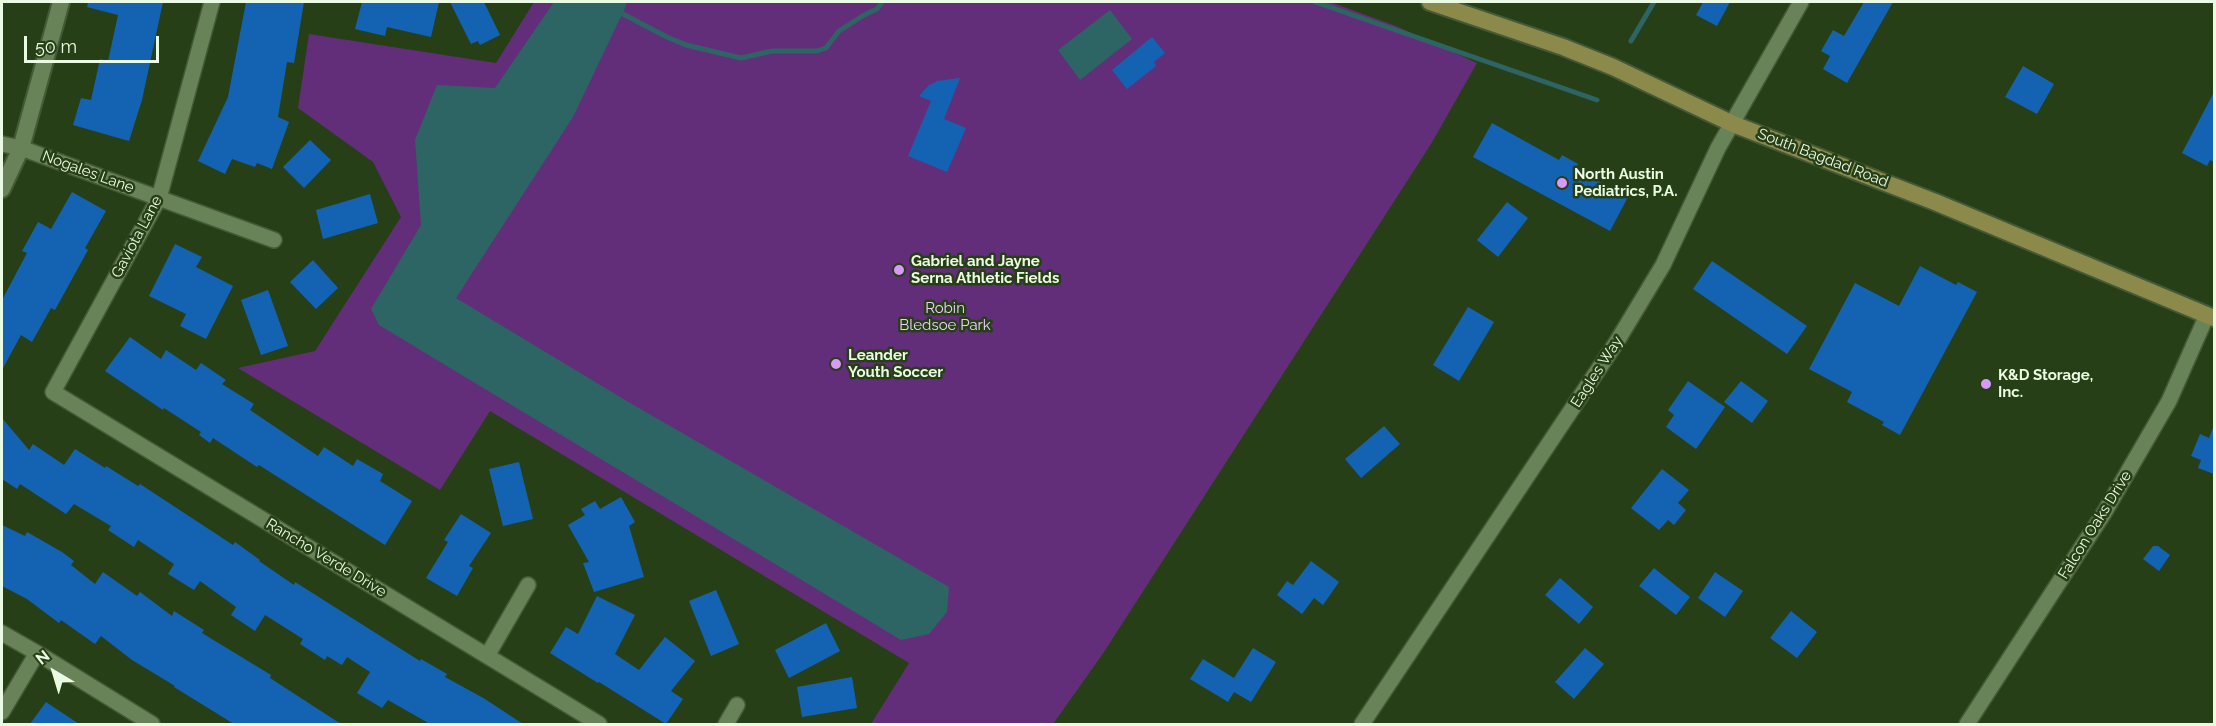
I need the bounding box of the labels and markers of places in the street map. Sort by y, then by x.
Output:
place label: North Austin Pediatrics, P.A. [1574,165,1678,200]
marker: North Austin Pediatrics, P.A. [1555,176,1569,190]
place label: Gabriel and Jayne Serna Athletic Fields [911,252,1059,287]
marker: Gabriel and Jayne Serna Athletic Fields [892,263,906,277]
place label: Leander Youth Soccer [848,346,943,381]
marker: Leander Youth Soccer [829,357,843,371]
place label: K&D Storage, Inc. [1998,366,2093,401]
marker: K&D Storage, Inc. [1979,377,1993,391]

